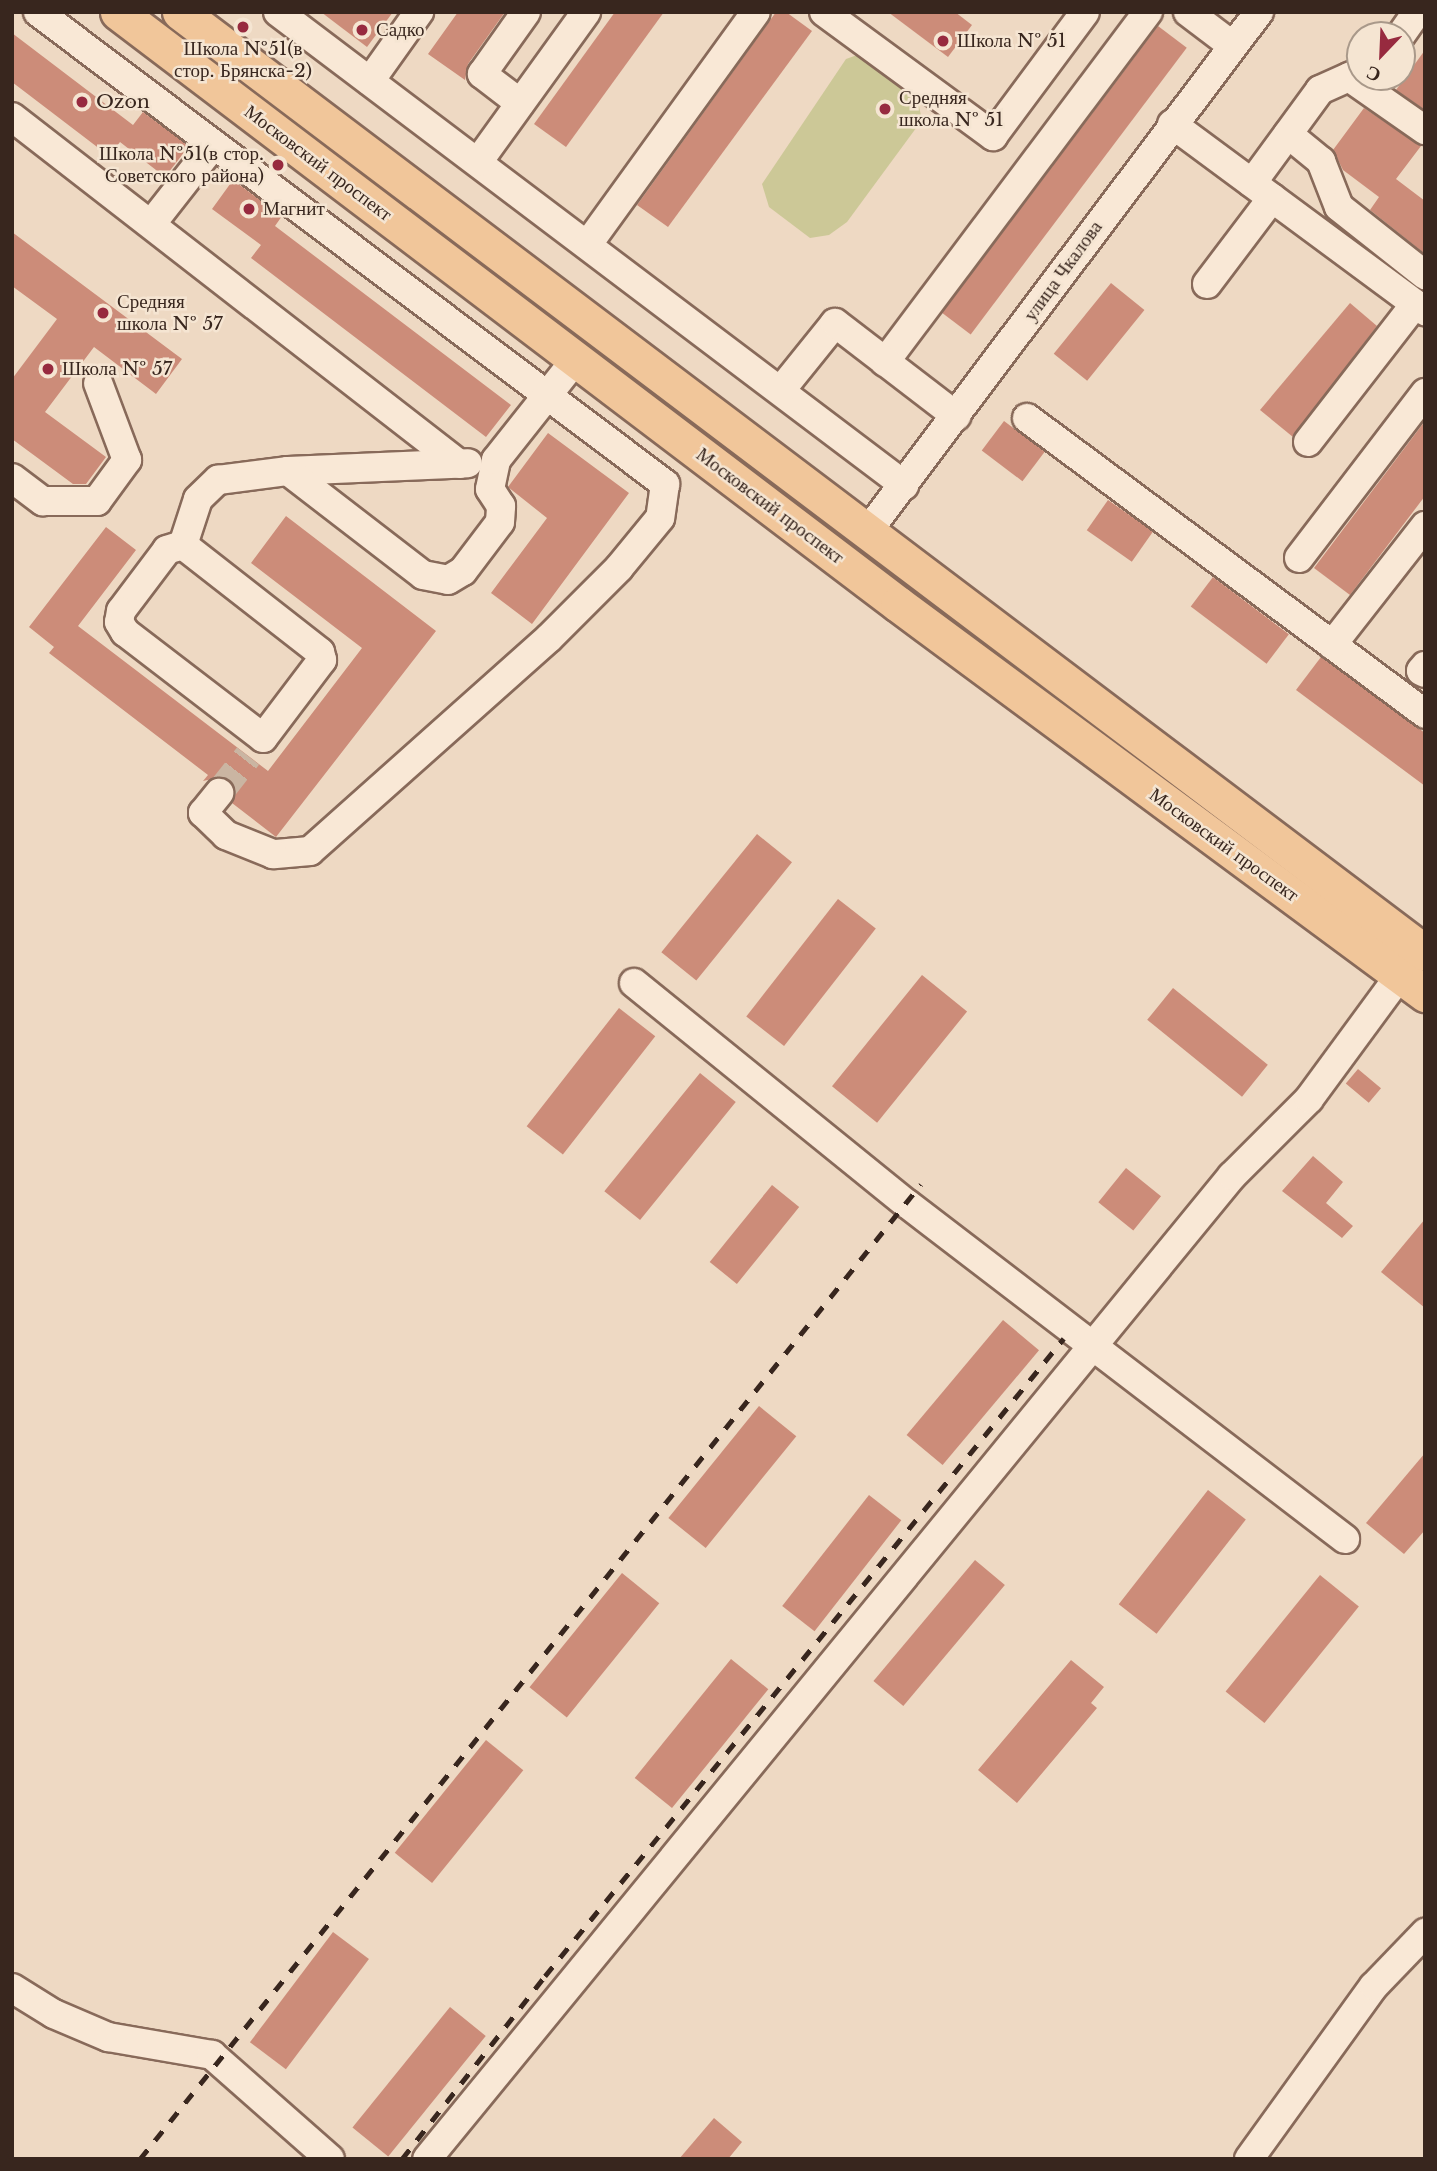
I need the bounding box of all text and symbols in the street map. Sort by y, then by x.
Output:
marker: Школа №51(в стор. Брянска-2) [235,19,251,35]
place label: Садко [376,19,425,41]
north arrow [1346,21,1416,91]
marker: Садко [354,22,370,38]
place label: Школа № 51 [957,30,1066,52]
marker: Школа № 51 [935,33,951,49]
place label: Школа №51(в стор. Брянска-2) [174,38,312,82]
text: С [1363,61,1384,87]
place label: Средняя школа № 51 [899,87,1004,131]
place label: Ozon [96,91,150,113]
marker: Ozon [74,94,90,110]
street label: Московский проспект [240,100,396,226]
marker: Средняя школа № 51 [877,101,893,117]
place label: Школа №51(в стор. Советского района) [99,143,264,187]
marker: Школа №51(в стор. Советского района) [270,157,286,173]
place label: Магнит [263,198,325,220]
marker: Магнит [241,201,257,217]
street label: улица Чкалова [1019,216,1107,326]
place label: Средняя школа № 57 [117,291,223,335]
marker: Средняя школа № 57 [95,305,111,321]
place label: Школа № 57 [62,358,172,380]
marker: Школа № 57 [40,361,56,377]
street label: Московский проспект [692,443,848,569]
street label: Московский проспект [1145,783,1303,907]

